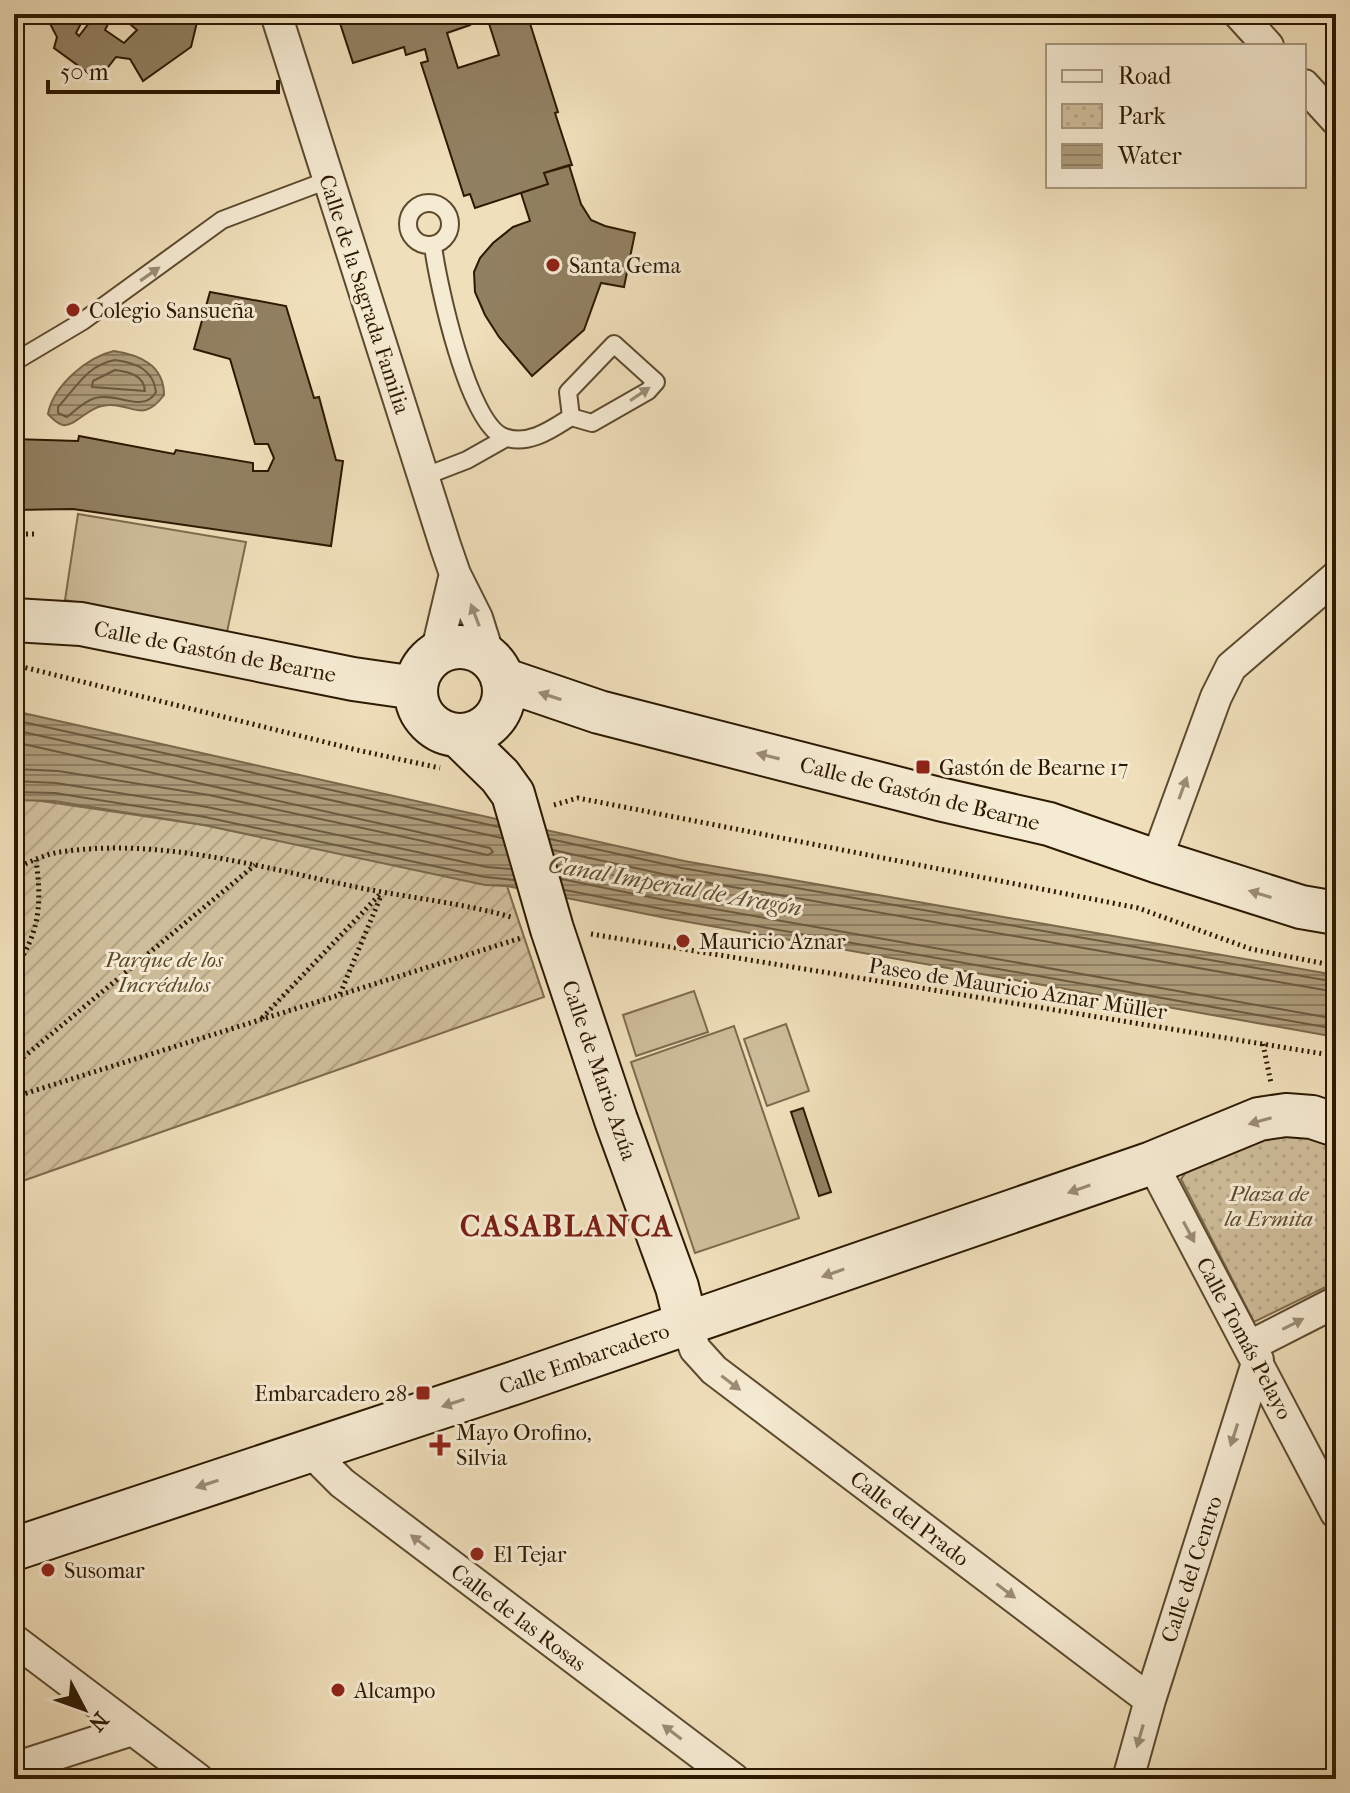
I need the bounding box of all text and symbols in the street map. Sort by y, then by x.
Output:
scale bar [48,44,278,94]
legend [1046,44,1306,188]
text: 50 m [60,58,109,86]
text: Road [1118,62,1172,90]
text: Park [1118,102,1166,130]
text: Water [1117,142,1182,170]
street label: Calle de la Sagrada Familia [313,171,415,418]
place label: Santa Gema [569,253,682,279]
marker: Santa Gema [544,256,562,274]
one-way arrow [139,267,160,282]
place label: Colegio Sansueña [89,298,255,324]
marker: Colegio Sansueña [64,301,82,319]
one-way arrow [630,387,651,402]
one-way arrow [468,603,481,627]
street label: Calle de Gastón de Bearne [91,616,338,688]
one-way arrow [538,690,562,702]
one-way arrow [755,749,780,761]
street label: Calle de Gastón de Bearne [797,752,1042,836]
place label: Gastón de Bearne 17 [939,755,1128,781]
marker: Gastón de Bearne 17 [914,758,932,776]
one-way arrow [1177,776,1190,800]
water label: Canal Imperial de Aragón [546,850,804,922]
one-way arrow [1248,887,1272,900]
place label: Mauricio Aznar [699,929,846,955]
marker: Mauricio Aznar [674,932,692,950]
park label: Parque de los Incrédulos [104,947,224,998]
street label: Paseo de Mauricio Aznar Müller [867,953,1169,1026]
street label: Calle de Mario Azúa [556,977,642,1165]
one-way arrow [1248,1115,1272,1128]
park label: Plaza de la Ermita [1224,1181,1313,1232]
one-way arrow [1066,1183,1090,1195]
district label: CASABLANCA [460,1209,674,1244]
one-way arrow [1182,1221,1196,1243]
street label: Calle Tomás Pelayo [1190,1253,1298,1424]
one-way arrow [820,1267,844,1279]
one-way arrow [1282,1317,1305,1331]
street label: Calle Embarcadero [496,1318,673,1400]
one-way arrow [721,1375,742,1391]
place label: Embarcadero 28 [254,1381,407,1407]
marker: Embarcadero 28 [414,1384,432,1402]
one-way arrow [441,1397,465,1410]
place label: Mayo Orofino, Silvia [456,1420,592,1471]
one-way arrow [1228,1423,1240,1447]
marker: Mayo Orofino, Silvia [431,1436,449,1454]
street label: Calle del Prado [845,1466,974,1572]
one-way arrow [194,1479,218,1491]
street label: Calle del Centro [1156,1493,1228,1646]
one-way arrow [409,1534,430,1550]
place label: El Tejar [493,1542,567,1568]
marker: El Tejar [468,1545,486,1563]
place label: Susomar [64,1558,145,1584]
street label: Calle de las Rosas [446,1559,591,1677]
marker: Susomar [39,1561,57,1579]
one-way arrow [996,1582,1016,1598]
north arrow [44,1669,124,1749]
place label: Alcampo [353,1678,435,1704]
marker: Alcampo [329,1681,347,1699]
text: N [83,1707,114,1737]
one-way arrow [661,1724,683,1740]
one-way arrow [1133,1724,1145,1749]

